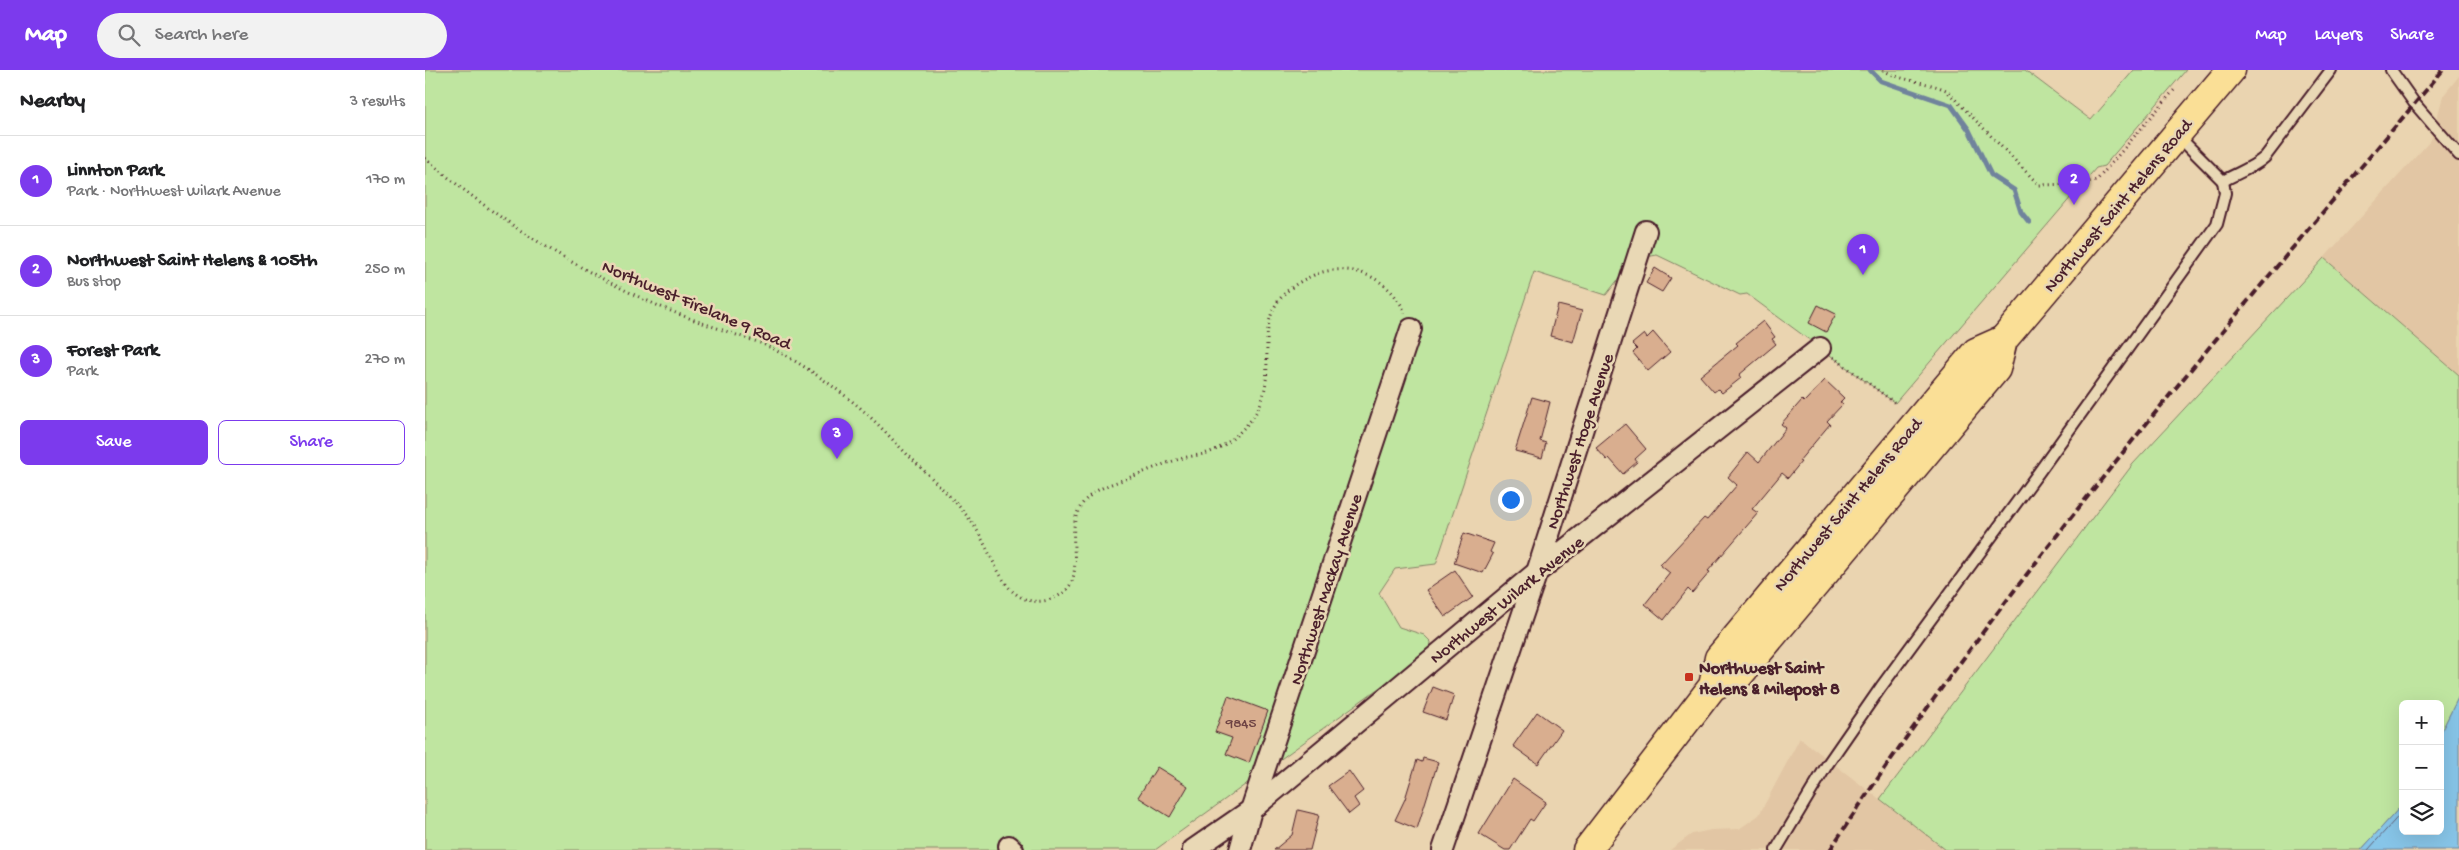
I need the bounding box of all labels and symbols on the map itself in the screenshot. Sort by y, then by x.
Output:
street label: Northwest Saint Helens Road [2040,115,2199,298]
pin: 2 [2058,164,2090,205]
pin: 1 [1847,234,1879,275]
street label: Northwest Firelane 9 Road [598,257,795,356]
street label: Northwest Hoge Avenue [1543,351,1620,532]
street label: Northwest Saint Helens Road [1770,414,1929,597]
pin: 3 [821,418,853,459]
your location [1498,487,1524,513]
street label: Northwest Mackay Avenue [1287,491,1368,688]
street label: Northwest Wilark Avenue [1426,532,1589,669]
place label: Northwest Saint Helens & Milepost 8 [1699,659,1840,701]
marker: Northwest Saint Helens & Milepost 8 [1683,671,1695,683]
house number: 9845 [1225,715,1256,733]

